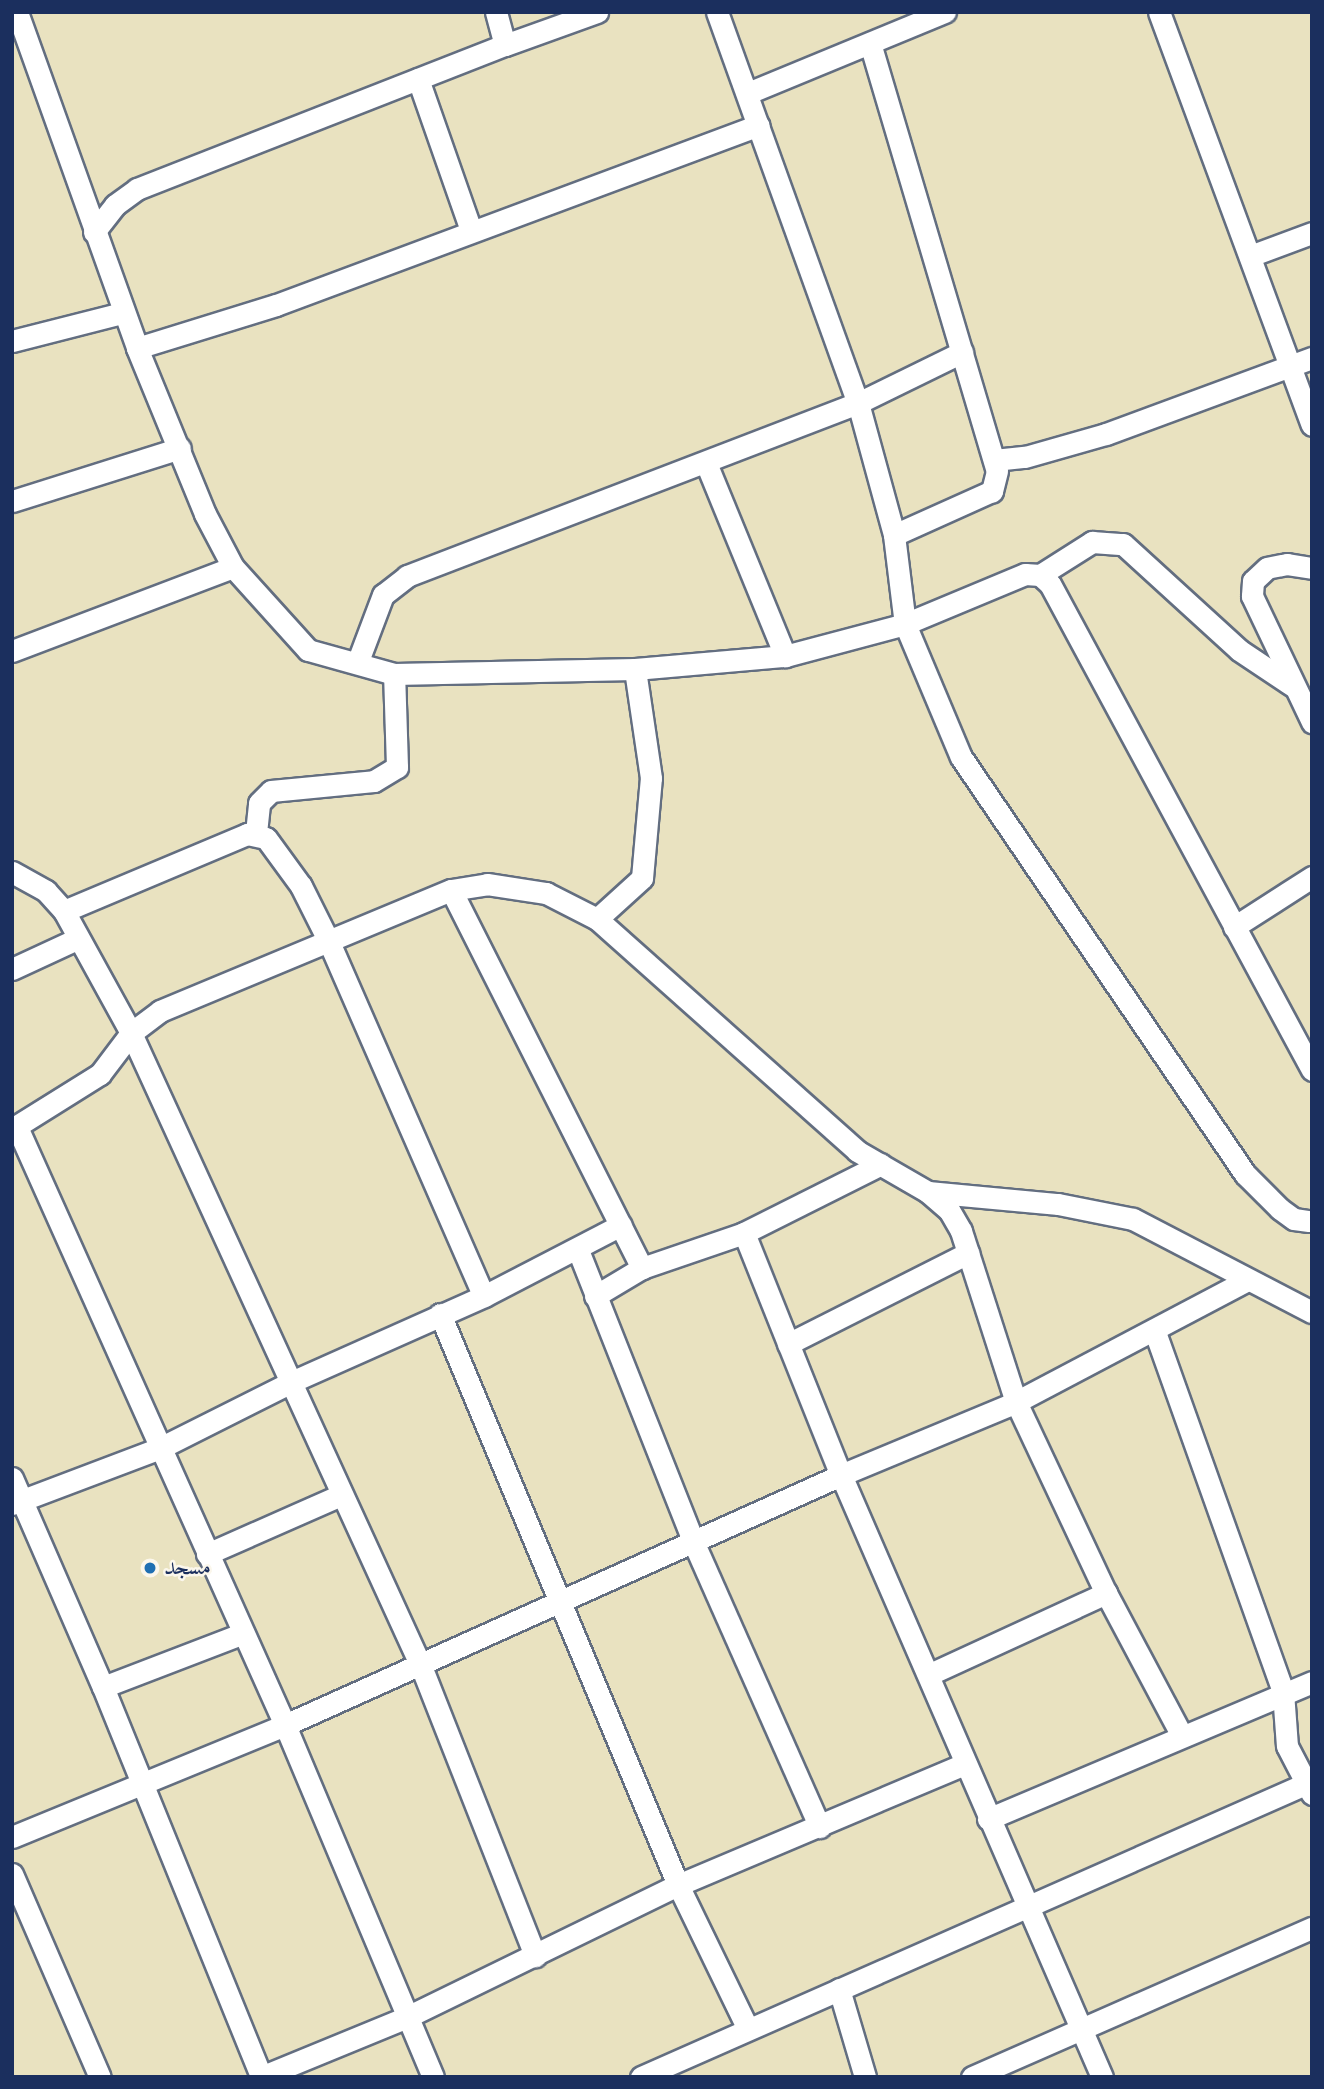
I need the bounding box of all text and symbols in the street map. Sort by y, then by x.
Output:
place label: مسجد [164,1554,211,1582]
marker: مسجد [142,1560,158,1576]

